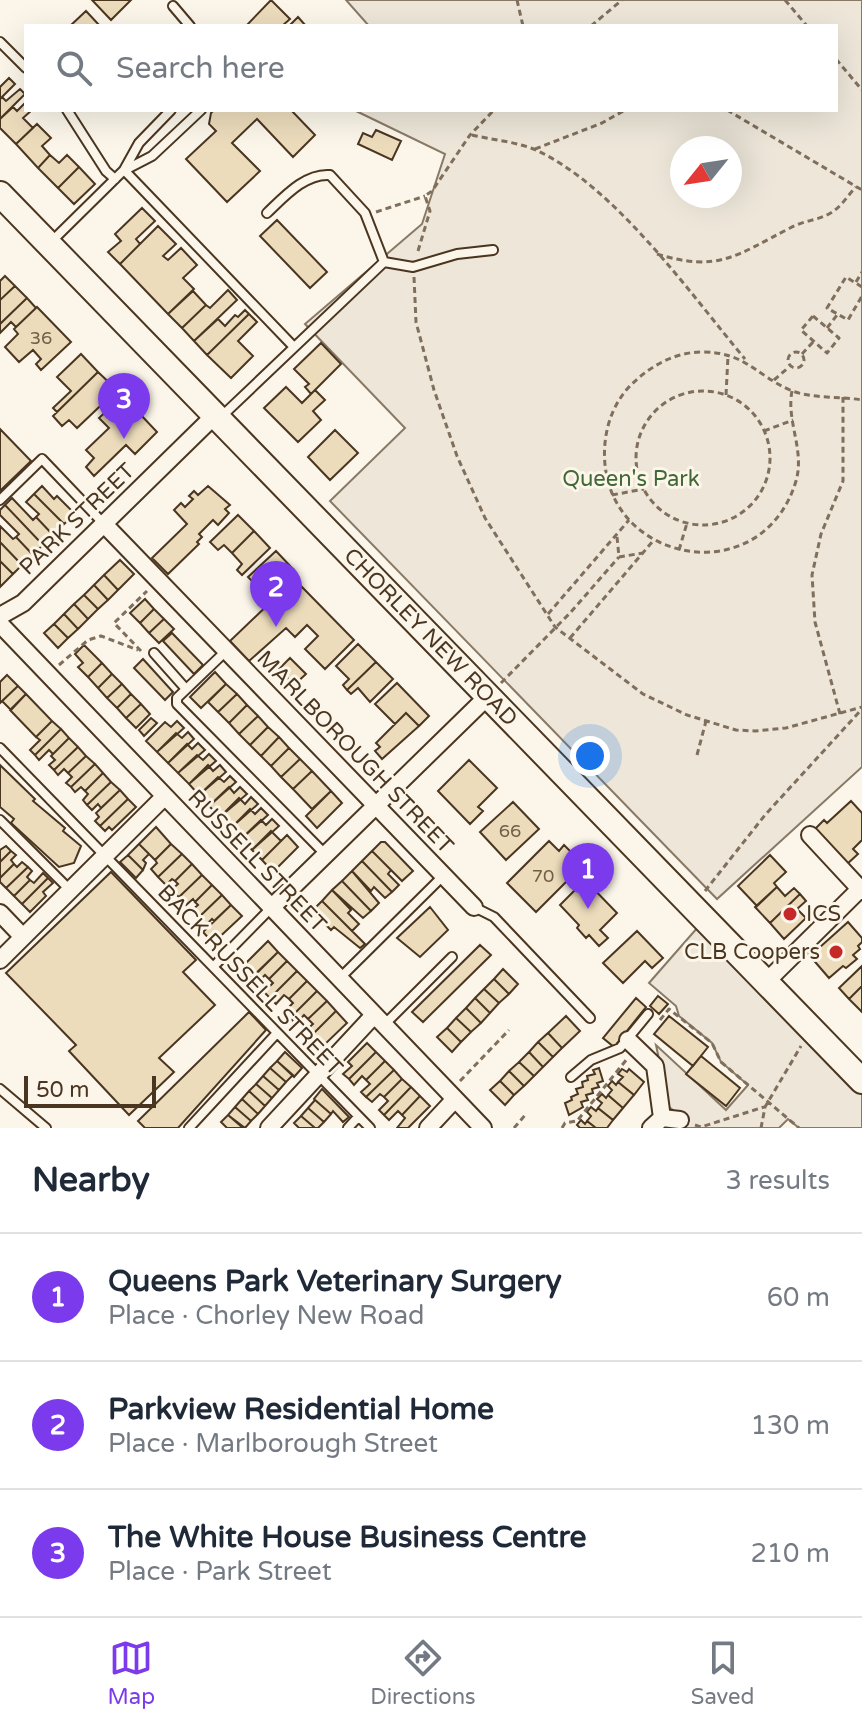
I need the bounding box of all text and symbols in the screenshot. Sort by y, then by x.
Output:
search box [24,24,838,112]
icon: search [52,46,96,90]
text: Search here [116,50,285,87]
north arrow [670,136,742,208]
house number: 36 [30,327,52,349]
pin: 3 [98,373,150,439]
street label: PARK STREET [14,457,140,580]
park label: Queen's Park [562,466,700,492]
street label: CHORLEY NEW ROAD [338,543,523,732]
pin: 2 [250,561,302,627]
street label: MARLBOROUGH STREET [251,645,459,859]
your location [570,736,610,776]
street label: RUSSELL STREET [182,784,332,938]
house number: 66 [499,820,521,842]
pin: 1 [562,843,614,909]
house number: 70 [532,865,554,887]
street label: BACK RUSSELL STREET [152,879,348,1081]
place label: ICS [806,901,841,927]
marker: ICS [781,905,799,923]
place label: CLB Coopers [684,939,820,965]
marker: CLB Coopers [827,943,845,961]
scale bar [24,1072,156,1108]
text: 50 m [36,1077,90,1103]
text: Nearby [32,1160,150,1201]
text: 3 results [725,1165,830,1196]
text: Queens Park Veterinary Surgery [108,1263,562,1300]
text: 1 [50,1282,66,1313]
text: 60 m [767,1282,830,1313]
text: Place · Chorley New Road [108,1300,424,1331]
text: Parkview Residential Home [108,1391,494,1428]
text: 2 [50,1410,66,1441]
text: 130 m [750,1410,830,1441]
text: Place · Marlborough Street [108,1428,438,1459]
text: The White House Business Centre [108,1519,586,1556]
text: 3 [50,1538,66,1569]
text: 210 m [750,1538,830,1569]
text: Place · Park Street [108,1556,332,1587]
tab: Map [108,1636,155,1710]
tab: Directions [370,1636,476,1710]
tab: Saved [691,1636,754,1710]

